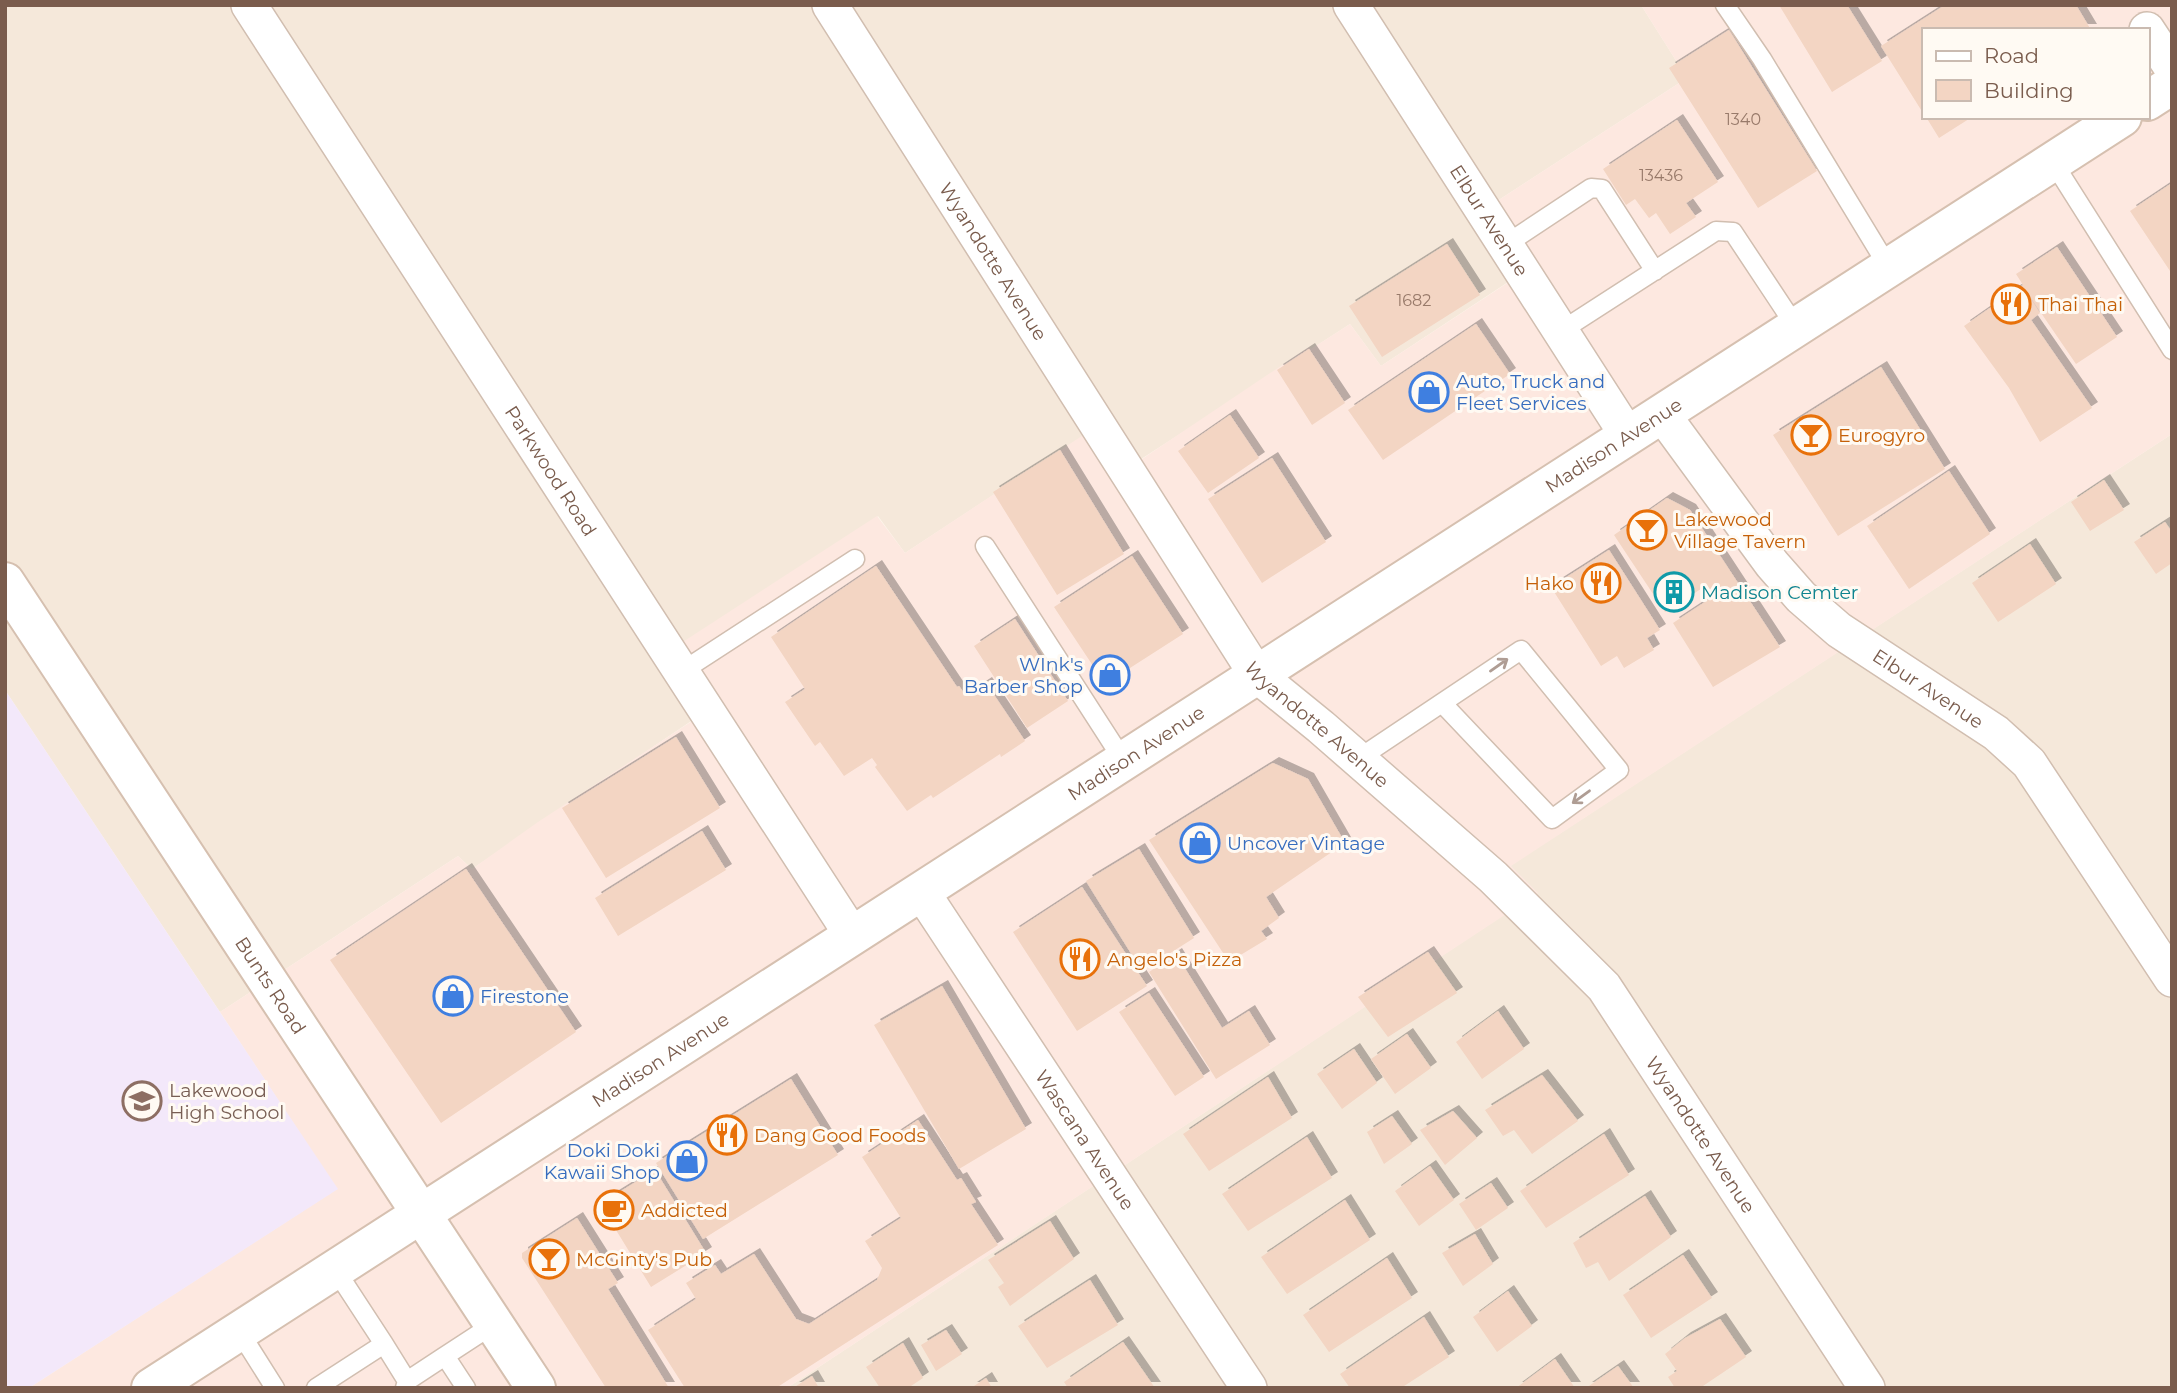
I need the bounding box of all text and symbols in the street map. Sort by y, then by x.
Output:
legend [1922,28,2149,119]
text: Road [1984,43,2039,68]
text: Building [1984,78,2074,103]
house number: 1340 [1725,110,1761,129]
street label: Elbur Avenue [1445,160,1534,280]
house number: 13436 [1639,166,1683,185]
street label: Wyandotte Avenue [935,178,1052,345]
restaurant icon: Thai Thai [1990,283,2032,325]
house number: 1682 [1397,291,1431,310]
place label: Thai Thai [2038,293,2123,316]
place label: Auto, Truck and Fleet Services [1456,370,1605,415]
shop icon: Auto, Truck and Fleet Services [1408,371,1450,413]
street label: Madison Avenue [1541,392,1686,498]
street label: Parkwood Road [500,401,602,540]
bar icon: Eurogyro [1790,414,1832,456]
place label: Eurogyro [1838,424,1925,447]
place label: Lakewood Village Tavern [1674,508,1806,553]
bar icon: Lakewood Village Tavern [1626,509,1668,551]
restaurant icon: Hako [1580,562,1622,604]
building icon: Madison Cemter [1653,571,1695,613]
place label: Hako [1524,572,1574,595]
place label: Madison Cemter [1701,581,1858,604]
street label: Elbur Avenue [1868,644,1988,733]
place label: WInk's Barber Shop [964,653,1083,698]
shop icon: WInk's Barber Shop [1089,654,1131,696]
street label: Wyandotte Avenue [1240,657,1394,793]
one-way arrow [1489,658,1508,672]
street label: Madison Avenue [1063,700,1209,805]
one-way arrow [1572,790,1591,805]
shop icon: Uncover Vintage [1179,822,1221,864]
place label: Uncover Vintage [1227,832,1385,855]
street label: Bunts Road [230,932,311,1038]
restaurant icon: Angelo's Pizza [1059,938,1101,980]
place label: Angelo's Pizza [1107,948,1242,971]
shop icon: Firestone [432,975,474,1017]
place label: Firestone [480,985,569,1008]
street label: Madison Avenue [588,1007,733,1112]
street label: Wyandotte Avenue [1641,1052,1761,1217]
street label: Wascana Avenue [1031,1065,1140,1214]
place label: Lakewood High School [169,1079,284,1124]
school or university icon: Lakewood High School [121,1080,163,1122]
restaurant icon: Dang Good Foods [706,1114,748,1156]
place label: Dang Good Foods [754,1124,926,1147]
place label: Doki Doki Kawaii Shop [544,1139,660,1184]
shop icon: Doki Doki Kawaii Shop [666,1140,708,1182]
cafe icon: Addicted [593,1189,635,1231]
place label: Addicted [641,1199,728,1222]
bar icon: McGinty's Pub [528,1238,570,1280]
place label: McGinty's Pub [576,1248,712,1271]

